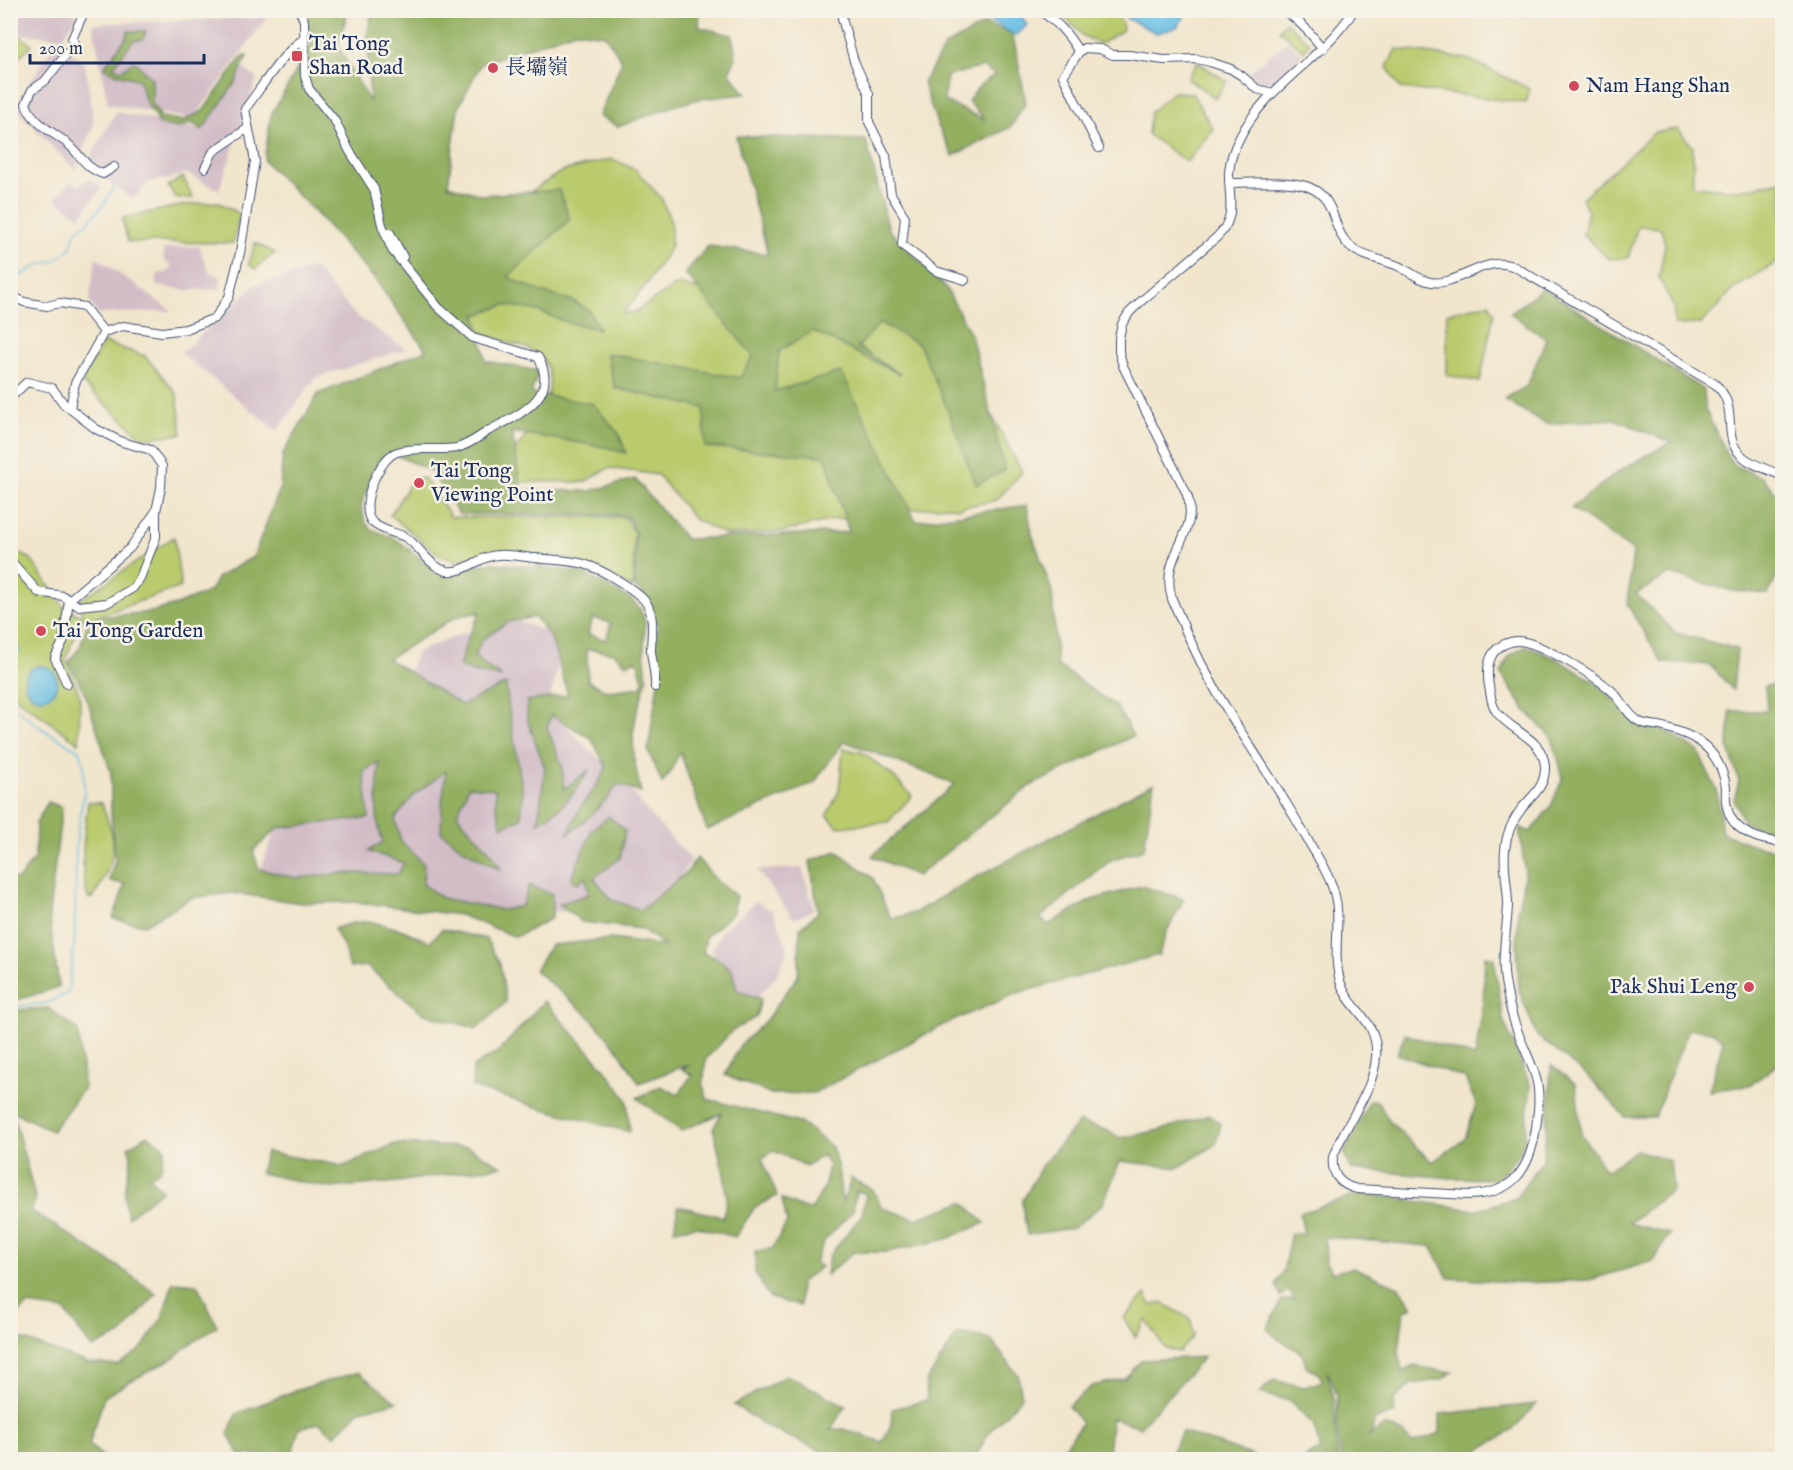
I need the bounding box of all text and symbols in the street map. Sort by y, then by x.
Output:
scale bar [30,27,204,65]
place label: Tai Tong Shan Road [309,31,404,82]
text: 200 m [39,38,83,61]
marker: Tai Tong Shan Road [290,49,304,63]
place label: 長壩嶺 [505,55,568,82]
marker: 長壩嶺 [486,61,500,75]
place label: Nam Hang Shan [1586,73,1730,100]
marker: Nam Hang Shan [1567,79,1581,93]
place label: Tai Tong Viewing Point [430,458,553,509]
marker: Tai Tong Viewing Point [412,476,426,490]
place label: Tai Tong Garden [53,618,203,645]
marker: Tai Tong Garden [34,624,48,638]
place label: Pak Shui Leng [1610,974,1738,1001]
marker: Pak Shui Leng [1742,980,1756,994]

